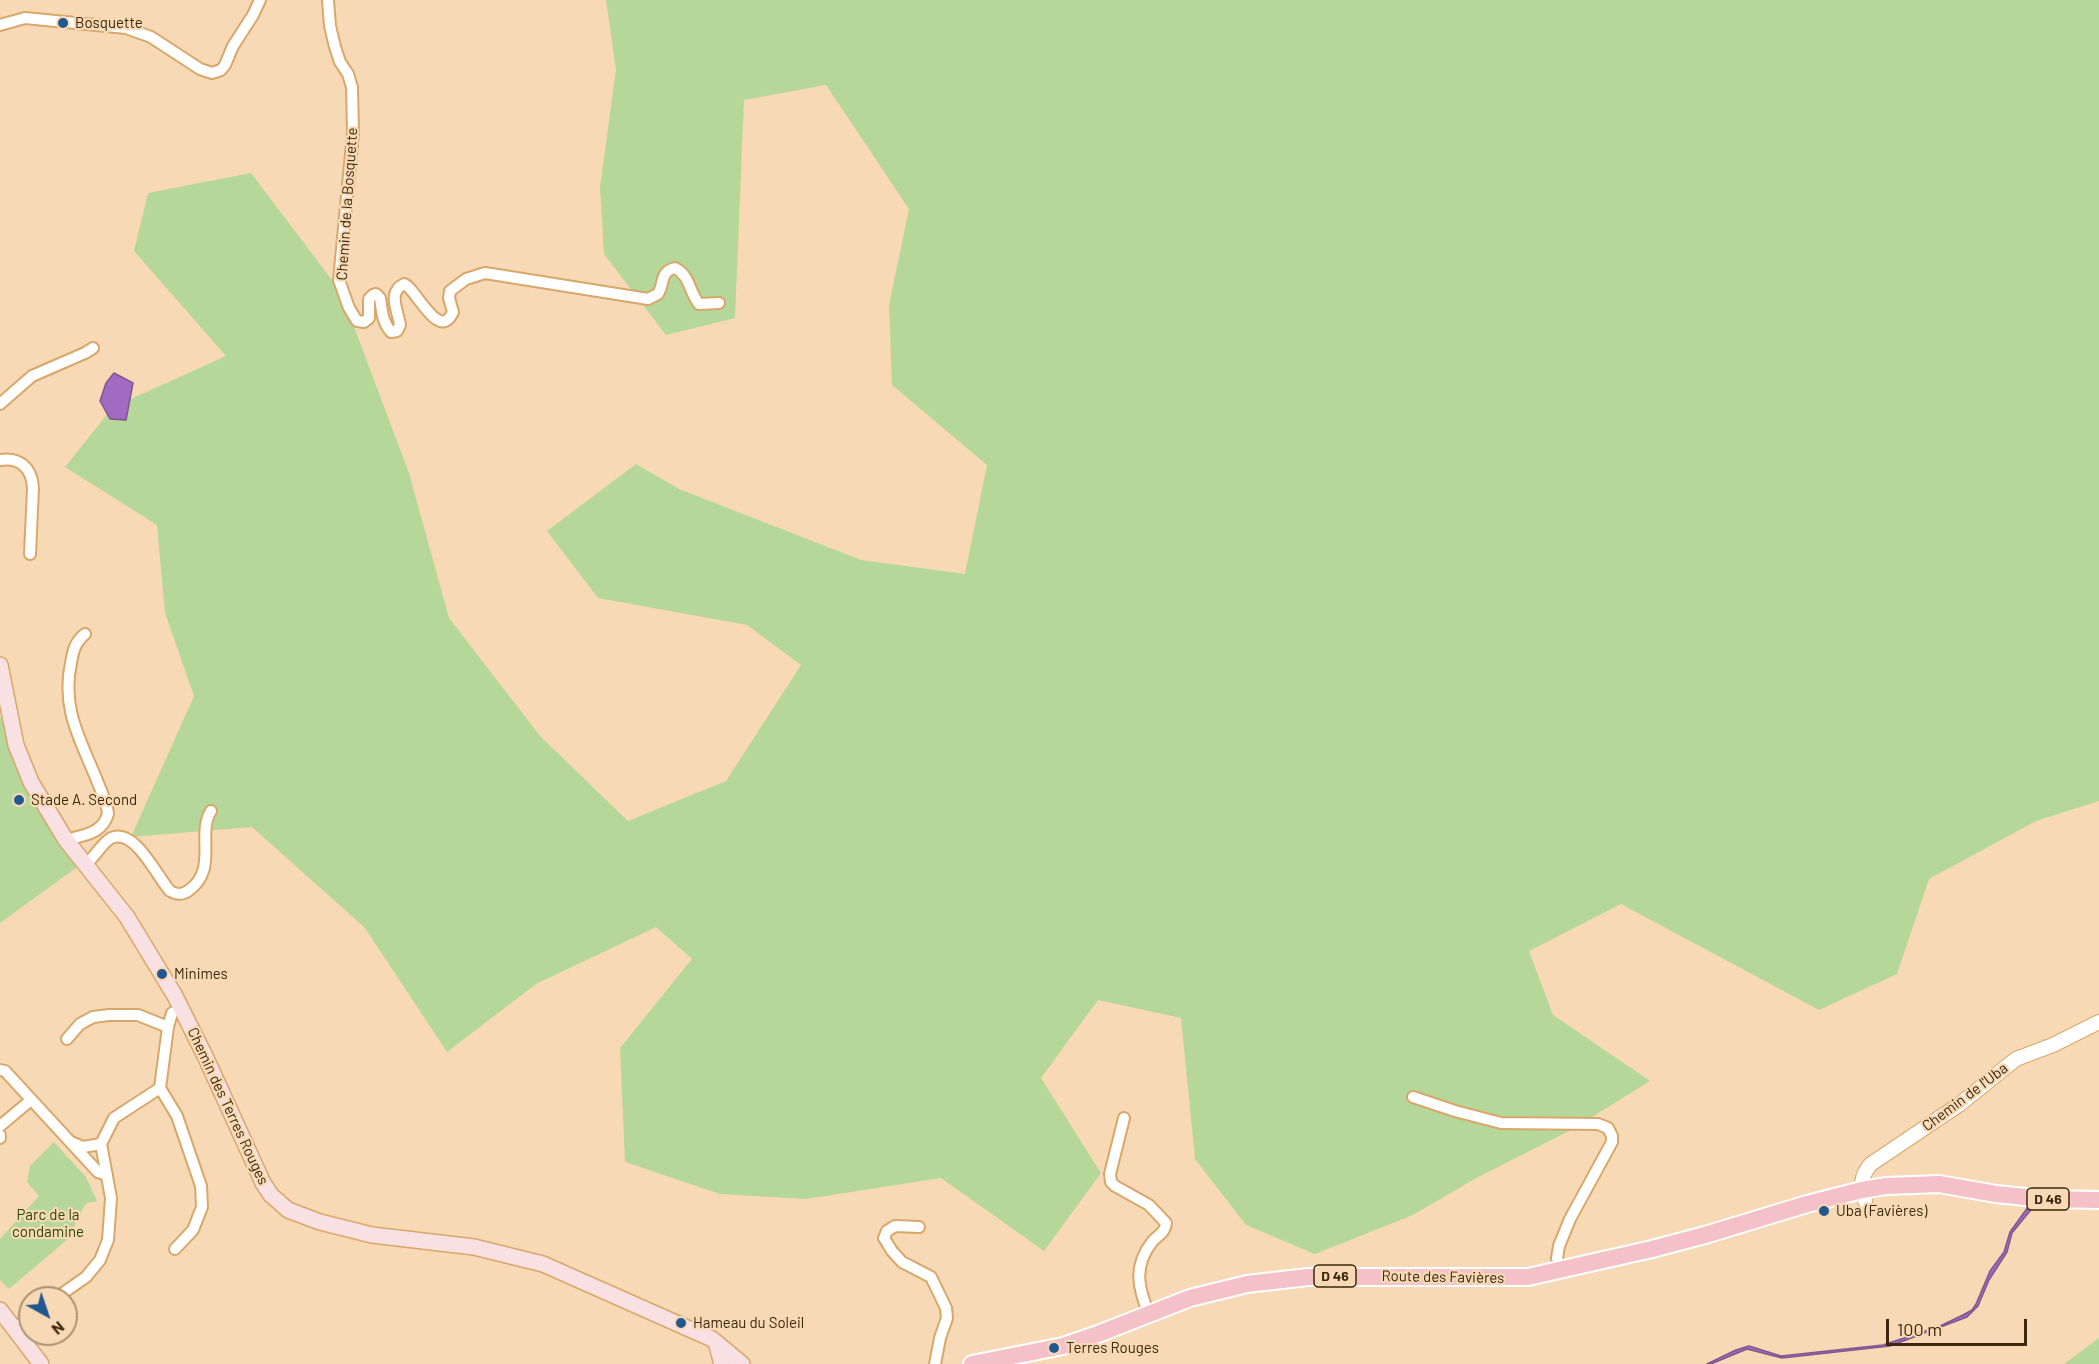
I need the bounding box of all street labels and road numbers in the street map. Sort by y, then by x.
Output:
street label: Chemin de la Bosquette [333,127,361,281]
street label: Chemin des Terres Rouges [184,1024,272,1188]
street label: Chemin de l'Uba [1919,1059,2011,1135]
road number: D 46 [2027,1188,2069,1210]
road number: D 46 [1314,1265,1356,1287]
street label: Route des Favières [1381,1267,1505,1287]

